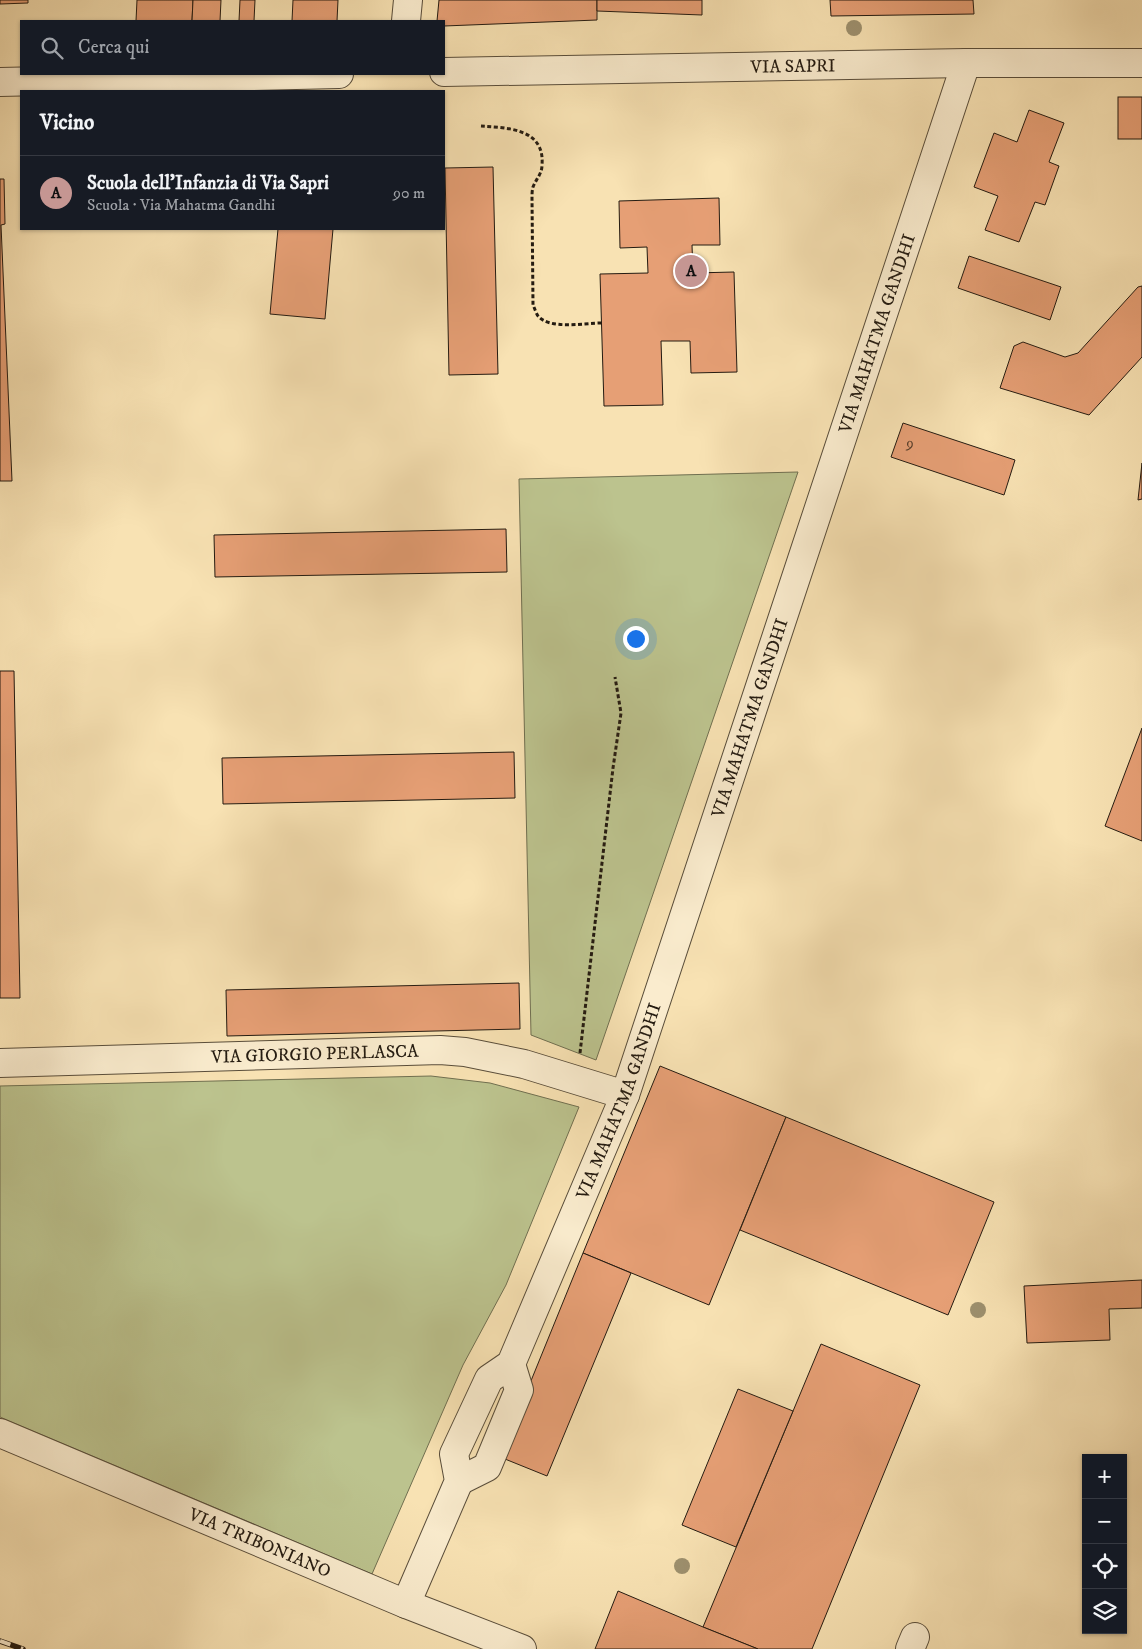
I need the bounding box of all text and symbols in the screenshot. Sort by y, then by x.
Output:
search box [20,20,445,75]
icon: search [38,34,66,62]
text: Cerca qui [78,36,149,59]
street label: VIA SAPRI [749,55,836,79]
text: Vicino [40,110,94,136]
text: Scuola dell'Infanzia di Via Sapri [87,172,329,195]
text: A [51,183,61,203]
text: 90 m [393,183,425,203]
text: Scuola · Via Mahatma Gandhi [87,195,275,215]
street label: VIA MAHATMA GANDHI [834,231,921,437]
pin: A [675,252,707,290]
house number: 9 [905,434,914,453]
street label: VIA MAHATMA GANDHI [707,616,794,822]
your location [623,626,649,652]
street label: VIA MAHATMA GANDHI [572,1001,667,1204]
street label: VIA GIORGIO PERLASCA [210,1041,420,1069]
map controls [1082,1454,1127,1634]
button: + [1082,1454,1127,1499]
button: − [1082,1499,1127,1544]
street label: VIA TRIBONIANO [184,1503,334,1583]
button: locate [1082,1544,1127,1589]
button: layers [1082,1589,1127,1634]

